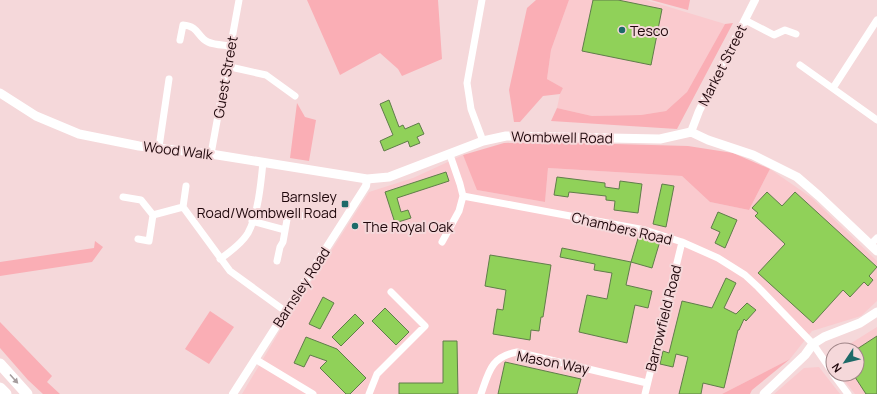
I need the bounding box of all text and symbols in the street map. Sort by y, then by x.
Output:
place label: Tesco [630,21,669,40]
street label: Market Street [693,21,751,109]
marker: Tesco [617,25,627,35]
street label: Guest Street [208,34,242,120]
street label: Wombwell Road [511,127,613,147]
street label: Wood Walk [142,136,215,164]
place label: Barnsley Road/Wombwell Road [197,187,338,222]
marker: Barnsley Road/Wombwell Road [340,199,350,209]
street label: Chambers Road [570,207,674,249]
place label: The Royal Oak [363,217,454,236]
marker: The Royal Oak [350,221,360,231]
street label: Barnsley Road [268,243,334,331]
street label: Barrowfield Road [641,263,685,373]
north arrow [825,342,865,382]
street label: Mason Way [515,346,591,378]
text: N [828,360,845,376]
one-way arrow [9,374,18,384]

